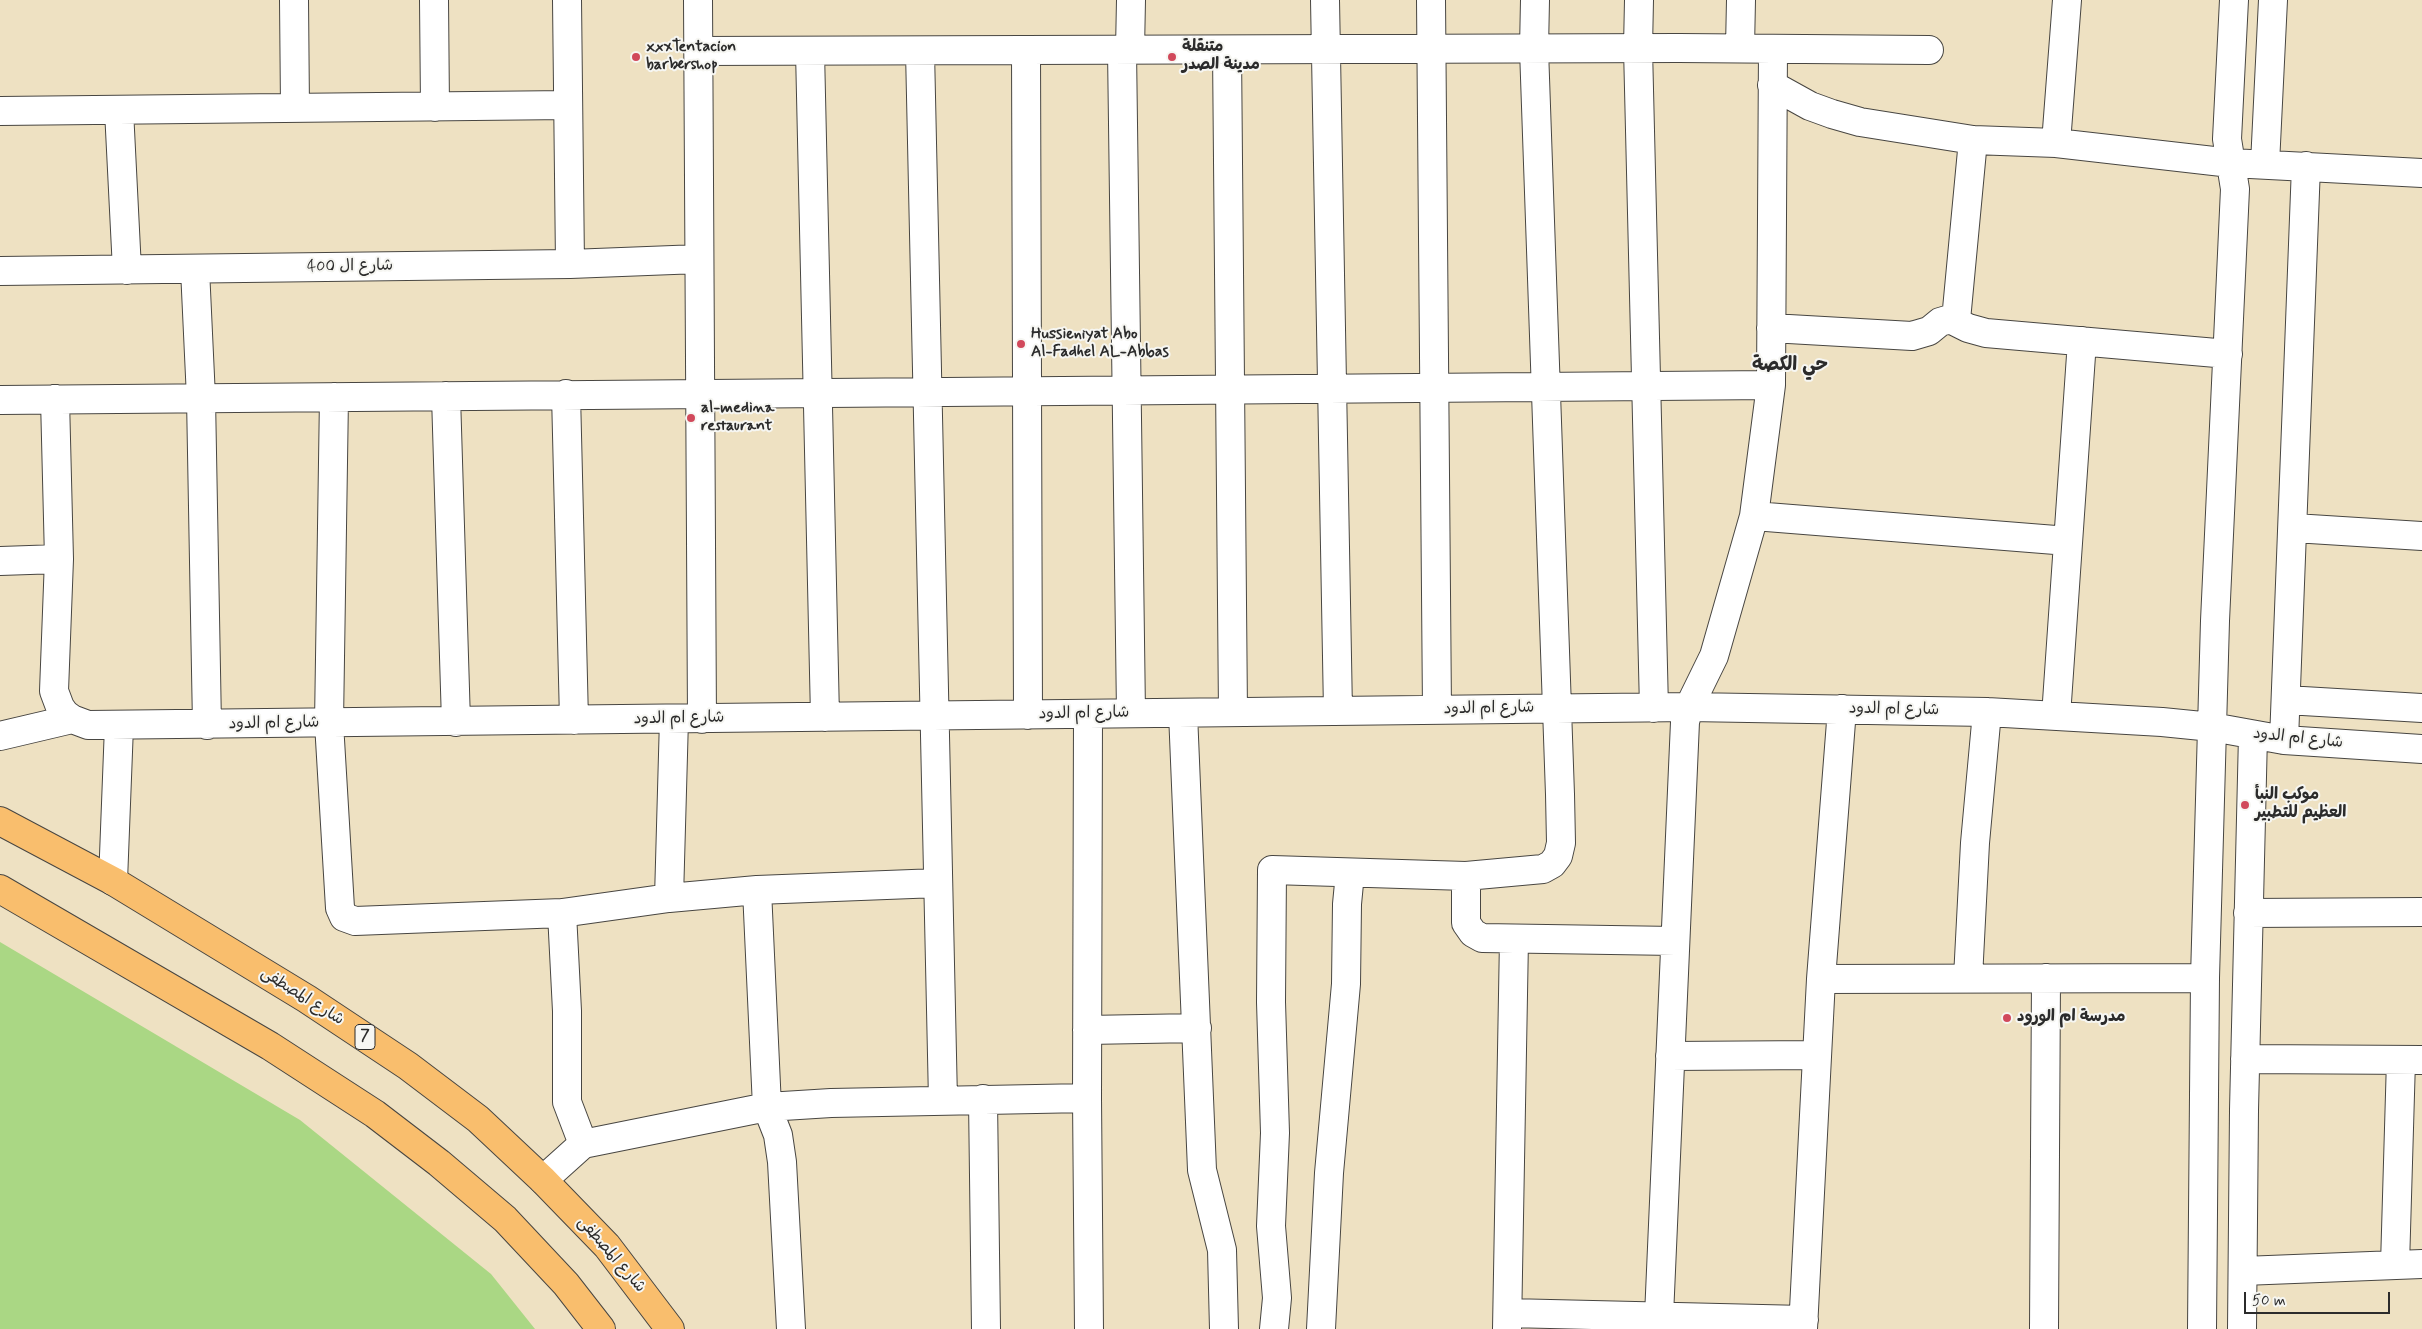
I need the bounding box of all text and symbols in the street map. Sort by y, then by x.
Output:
place label: xxxTentacion barbershop [646,38,736,76]
place label: متنقلة مدينة الصدر [1182,38,1260,76]
marker: xxxTentacion barbershop [630,51,642,63]
marker: متنقلة مدينة الصدر [1166,51,1178,63]
street label: شارع ال 400 [307,257,393,277]
place label: Hussieniyat Abo Al-Fadhel AL-Abbas [1031,325,1169,363]
marker: Hussieniyat Abo Al-Fadhel AL-Abbas [1015,338,1027,350]
district label: حي الكصة [1752,355,1828,377]
place label: al-medina restaurant [701,399,774,437]
marker: al-medina restaurant [685,412,697,424]
street label: شارع ام الدود [1444,699,1534,719]
street label: شارع ام الدود [1849,700,1939,720]
street label: شارع ام الدود [1039,704,1129,724]
street label: شارع ام الدود [634,709,724,729]
street label: شارع ام الدود [229,714,319,734]
street label: شارع ام الدود [2252,725,2344,753]
place label: موكب النبأ العظيم للتطبير [2255,786,2346,824]
marker: موكب النبأ العظيم للتطبير [2239,799,2251,811]
street label: شارع المصطفى [257,964,347,1030]
place label: مدرسة ام الورود [2017,1008,2125,1028]
marker: مدرسة ام الورود [2001,1012,2013,1024]
road number: 7 [355,1024,375,1050]
street label: شارع المصطفى [573,1213,649,1297]
scale bar [2247,1282,2393,1314]
text: 50 m [2252,1291,2286,1311]

